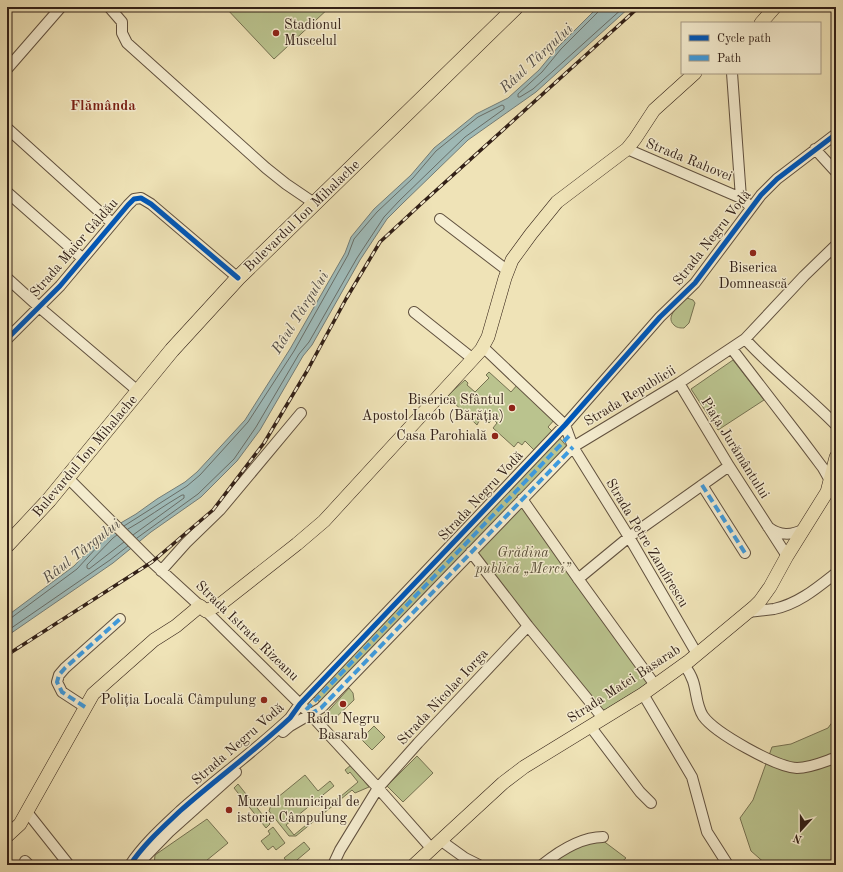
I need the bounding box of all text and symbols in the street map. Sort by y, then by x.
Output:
place label: Stadionul Muscelul [284,18,342,48]
water label: Râul Târgului [497,21,576,97]
legend [681,22,821,74]
marker: Stadionul Muscelul [271,28,281,38]
text: Cycle path [717,33,772,45]
text: Path [717,53,742,65]
district label: Flămânda [70,99,136,114]
street label: Strada Rahovei [644,136,735,184]
street label: Bulevardul Ion Mihalache [242,157,362,275]
street label: Strada Negru Vodă [670,188,754,288]
street label: Strada Maior Gâldău [27,196,121,300]
marker: Biserica Domnească [748,248,758,258]
place label: Biserica Domnească [719,261,788,291]
water label: Râul Târgului [269,269,332,358]
street label: Strada Republicii [582,363,678,429]
street label: Bulevardul Ion Mihalache [30,392,140,520]
place label: Biserica Sfântul Apostol Iacob (Bărăția) [362,393,504,423]
street label: Piața Jurământului [698,395,772,501]
marker: Biserica Sfântul Apostol Iacob (Bărăția) [507,403,517,413]
place label: Casa Parohială [396,429,487,443]
marker: Casa Parohială [490,431,500,441]
street label: Strada Negru Vodă [436,448,526,544]
street label: Strada Petre Zamfirescu [603,476,691,610]
water label: Râul Târgului [40,517,124,587]
park label: Grădina publică „Merci” [473,546,572,577]
street label: Strada Istrate Rizeanu [193,578,302,684]
street label: Strada Matei Basarab [565,642,683,726]
street label: Strada Nicolae Iorga [395,646,491,748]
place label: Poliția Locală Câmpulung [101,693,256,707]
marker: Poliția Locală Câmpulung [259,695,269,705]
marker: Radu Negru Basarab [338,699,348,709]
street label: Strada Negru Vodă [189,700,287,788]
place label: Radu Negru Basarab [306,712,380,742]
place label: Muzeul municipal de istorie Câmpulung [237,795,359,825]
marker: Muzeul municipal de istorie Câmpulung [224,805,234,815]
north arrow [781,810,821,850]
text: N [792,831,804,845]

